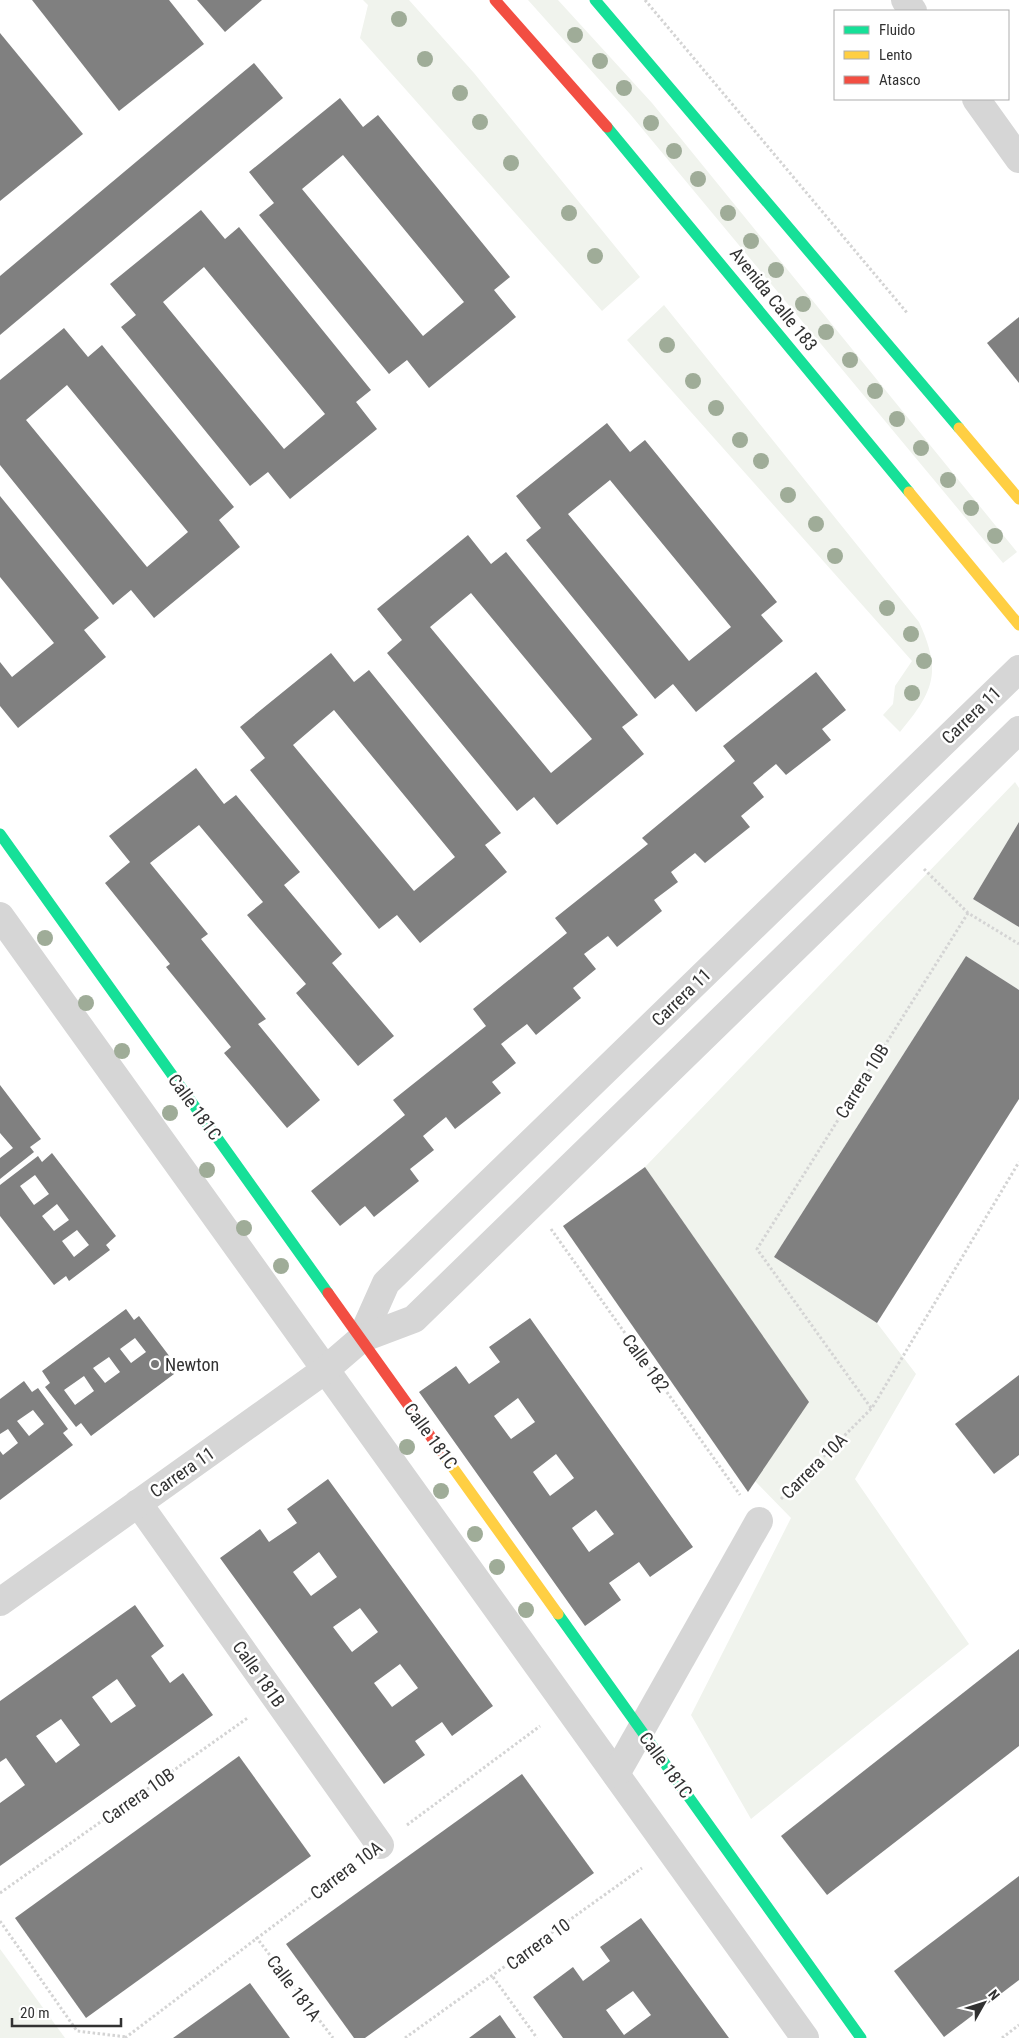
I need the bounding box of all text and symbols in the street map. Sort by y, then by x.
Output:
legend [834,10,1009,100]
text: Fluido [879,21,915,39]
text: Lento [879,46,912,64]
text: Atasco [879,71,920,89]
street label: Avenida Calle 183 [726,243,822,355]
street label: Carrera 11 [937,682,1005,748]
street label: Carrera 11 [647,964,715,1030]
street label: Carrera 10B [831,1040,893,1122]
street label: Calle 181C [164,1070,226,1144]
street label: Calle 182 [618,1330,674,1396]
place label: Newton [165,1354,219,1375]
marker: Newton [149,1358,161,1370]
street label: Calle 181C [400,1399,462,1473]
street label: Carrera 10A [777,1428,852,1503]
street label: Carrera 11 [146,1442,218,1502]
street label: Calle 181B [229,1637,289,1711]
street label: Calle 181C [635,1728,697,1802]
street label: Carrera 10B [98,1763,178,1829]
street label: Carrera 10A [306,1836,386,1904]
street label: Carrera 10 [502,1914,574,1974]
street label: Calle 181A [263,1951,326,2025]
north arrow [959,1978,1009,2028]
text: N [985,1986,1003,2003]
scale bar [12,1996,121,2028]
text: 20 m [20,2004,50,2022]

